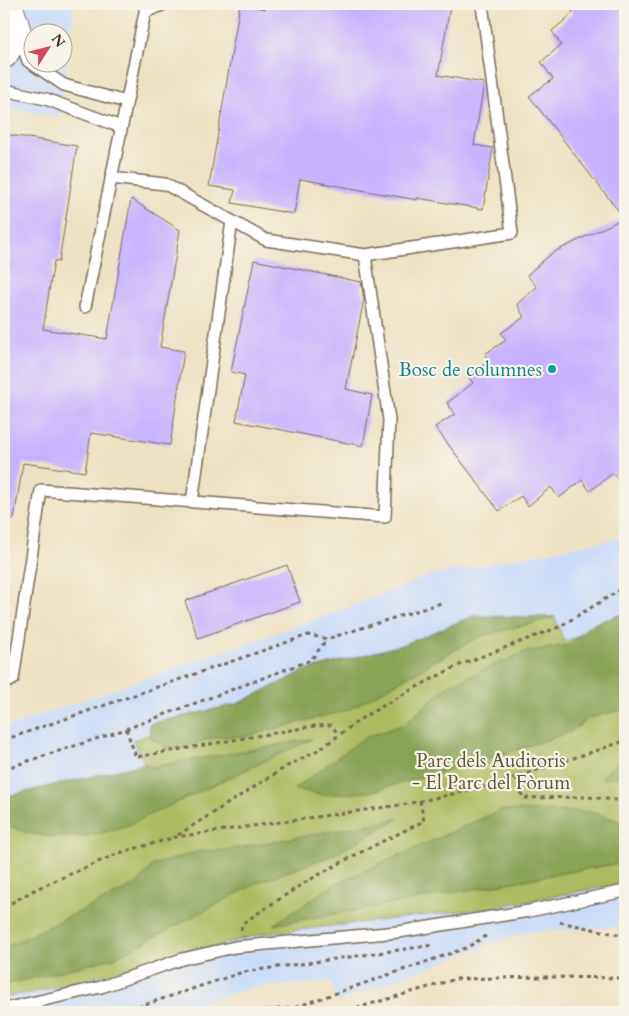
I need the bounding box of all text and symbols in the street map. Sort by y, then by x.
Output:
north arrow [22,22,72,72]
text: N [47,30,69,51]
place label: Bosc de columnes [399,357,542,383]
marker: Bosc de columnes [546,363,558,375]
park label: Parc dels Auditoris - El Parc del Fòrum [412,748,571,796]

